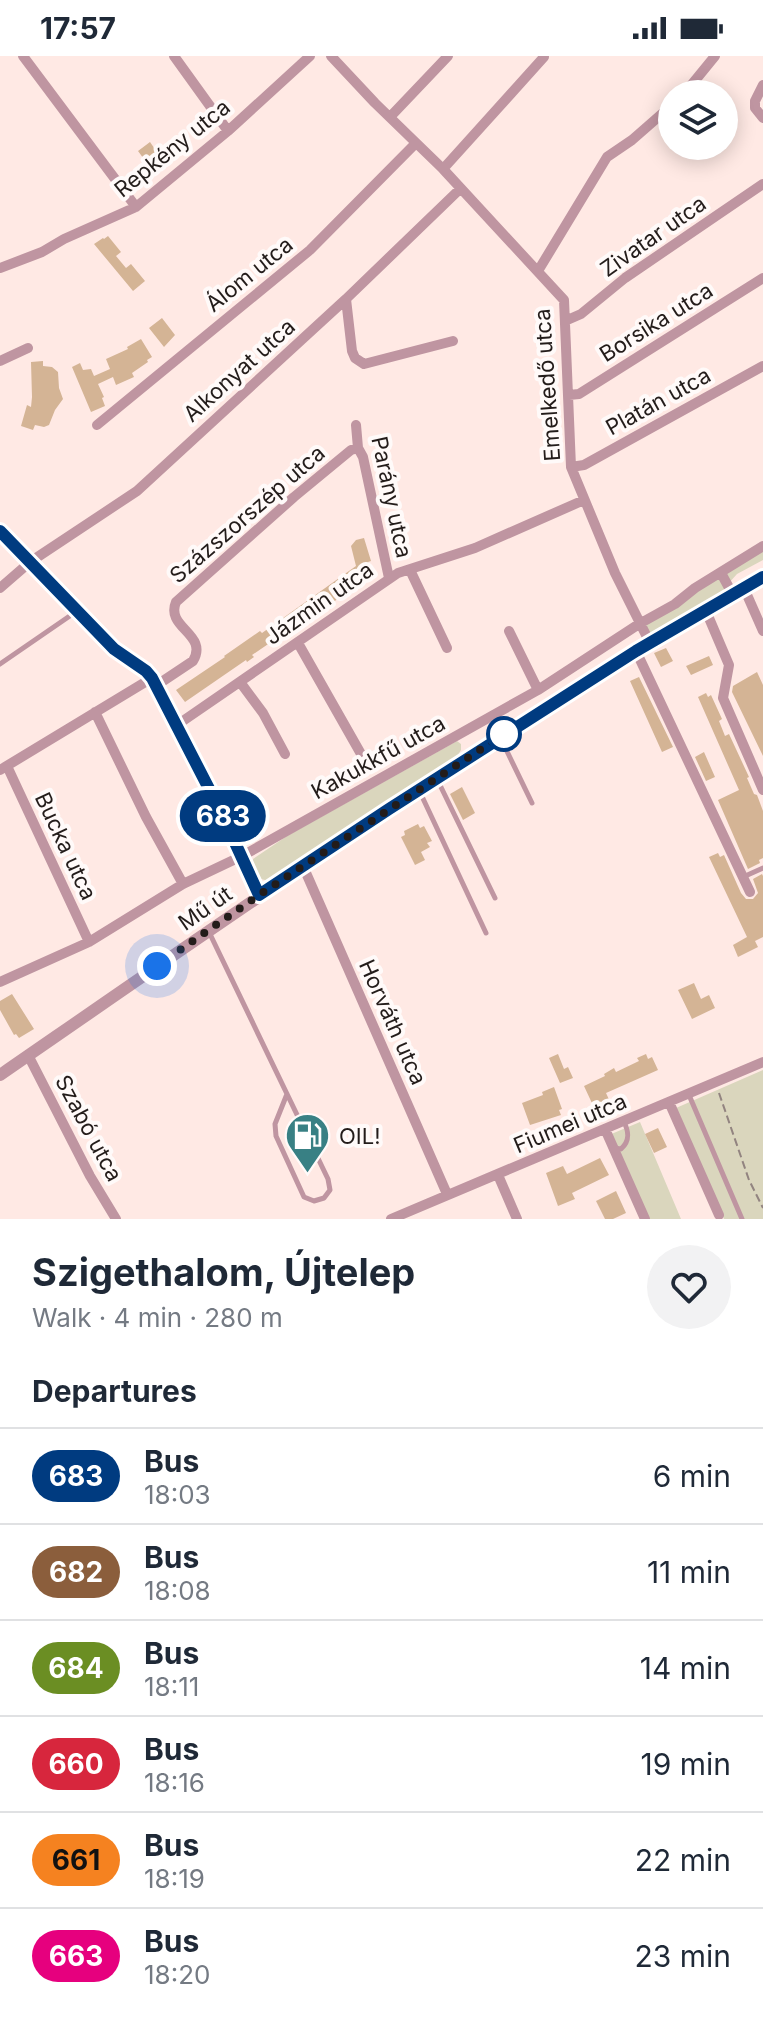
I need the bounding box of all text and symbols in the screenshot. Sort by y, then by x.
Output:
text: 17:57 [40,10,116,46]
map controls [658,80,738,160]
button: layers [658,80,738,160]
street label: Repkény utca [109,94,235,202]
street label: Zivatar utca [595,190,711,282]
street label: Álom utca [200,231,298,317]
street label: Borsika utca [595,277,717,367]
street label: Emelkedő utca [529,308,565,462]
street label: Alkonyat utca [178,313,300,427]
street label: Platán utca [601,362,715,440]
street label: Parány utca [366,434,418,560]
street label: Százszorszép utca [164,440,330,588]
street label: Jázmin utca [260,556,378,650]
street label: Kakukkfű utca [307,710,449,804]
unlabelled marker [487,717,521,751]
street label: Bucka utca [30,788,102,904]
line badge: 683 [177,790,269,842]
text: 683 [196,799,250,833]
street label: Mű út [173,880,237,936]
your location [137,946,177,986]
street label: Horváth utca [354,955,432,1089]
street label: Szabó utca [50,1070,128,1186]
street label: Fiumei utca [510,1088,630,1158]
fuel station icon: OIL! [284,1112,332,1175]
place label: OIL! [339,1123,381,1149]
button: heart [647,1245,731,1329]
text: Szigethalom, Újtelep [32,1249,415,1295]
text: Walk · 4 min · 280 m [32,1302,283,1333]
text: Departures [32,1373,197,1409]
text: Bus [144,1443,199,1479]
text: 6 min [653,1458,731,1494]
text: 683 [49,1459,103,1493]
text: 18:03 [144,1479,211,1510]
text: Bus [144,1539,199,1575]
text: 11 min [647,1554,731,1590]
text: 682 [49,1555,103,1589]
text: 18:08 [144,1575,211,1606]
text: Bus [144,1635,199,1671]
text: 14 min [640,1650,731,1686]
text: 684 [48,1651,104,1685]
text: 18:11 [144,1671,199,1702]
text: Bus [144,1731,199,1767]
text: 19 min [640,1746,731,1782]
text: 660 [48,1747,104,1781]
text: 18:16 [144,1767,205,1798]
text: Bus [144,1827,199,1863]
text: 22 min [635,1842,731,1878]
text: 661 [52,1843,100,1877]
text: 18:19 [144,1863,205,1894]
text: Bus [144,1923,199,1959]
text: 23 min [634,1938,731,1974]
text: 663 [49,1939,103,1973]
text: 18:20 [144,1959,210,1990]

